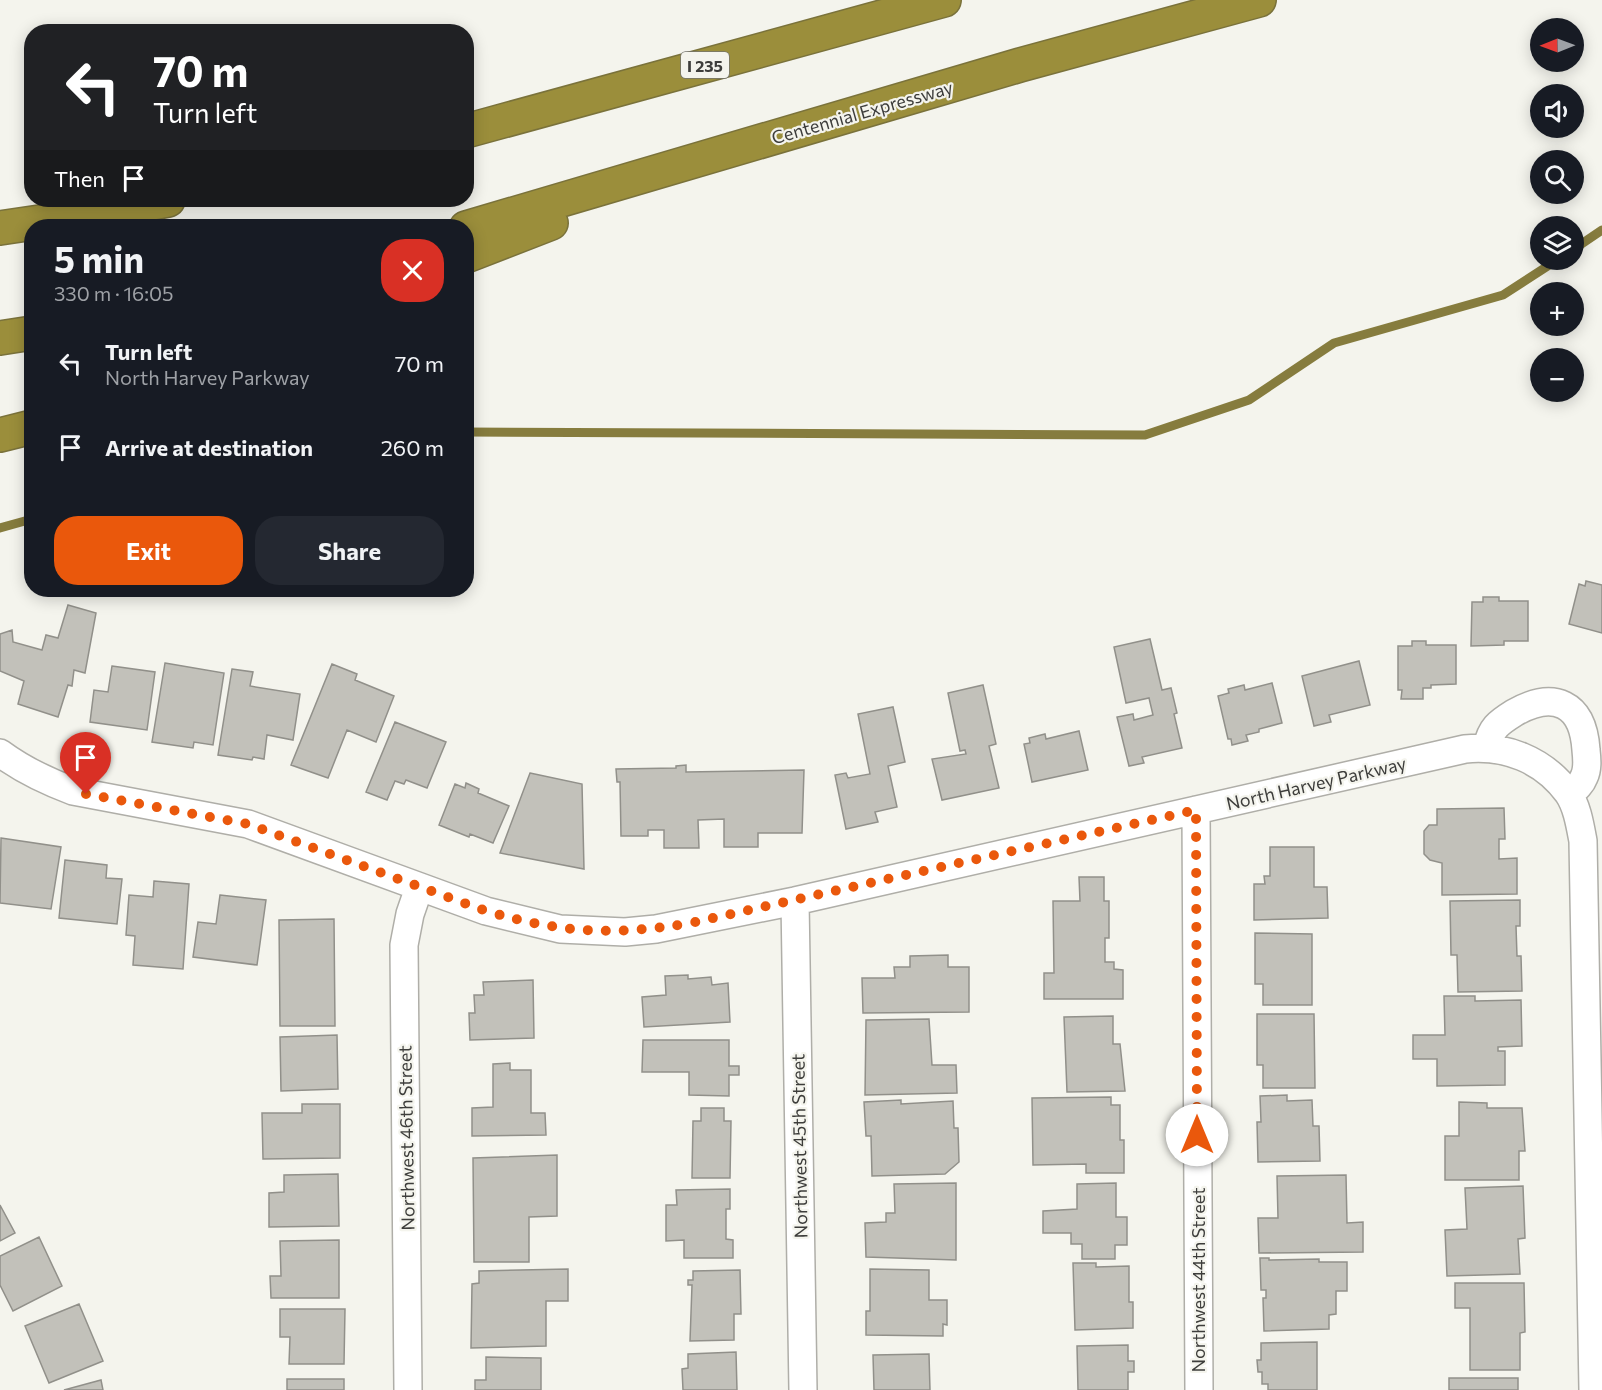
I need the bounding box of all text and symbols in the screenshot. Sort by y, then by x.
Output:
north arrow [1530,18,1584,72]
map controls [1530,18,1584,402]
text: 70 m [153,44,248,96]
icon: left [54,48,132,126]
road number: I 235 [681,52,729,78]
street label: Centennial Expressway [769,76,955,148]
button: sound [1530,84,1584,138]
text: Turn left [153,96,257,129]
button: search [1530,150,1584,204]
icon: arrive [117,162,150,195]
text: Then [54,165,105,192]
button: layers [1530,216,1584,270]
text: 5 min [54,236,144,280]
button: close [381,239,444,302]
text: 330 m · 16:05 [54,281,173,305]
button: + [1530,282,1584,336]
text: Turn left [105,338,192,365]
icon: left [54,347,87,380]
button: − [1530,348,1584,402]
text: 70 m [395,350,444,377]
text: North Harvey Parkway [105,365,310,389]
icon: arrive [54,431,87,464]
text: Arrive at destination [105,434,313,461]
text: 260 m [381,434,444,461]
button: Exit [54,516,243,585]
button: Share [255,516,444,585]
pin [60,732,111,794]
icon: arrive [69,741,102,774]
street label: North Harvey Parkway [1224,752,1408,814]
street label: Northwest 46th Street [393,1045,419,1231]
street label: Northwest 45th Street [786,1053,812,1239]
position arrow [1165,1103,1229,1167]
street label: Northwest 44th Street [1187,1187,1209,1373]

